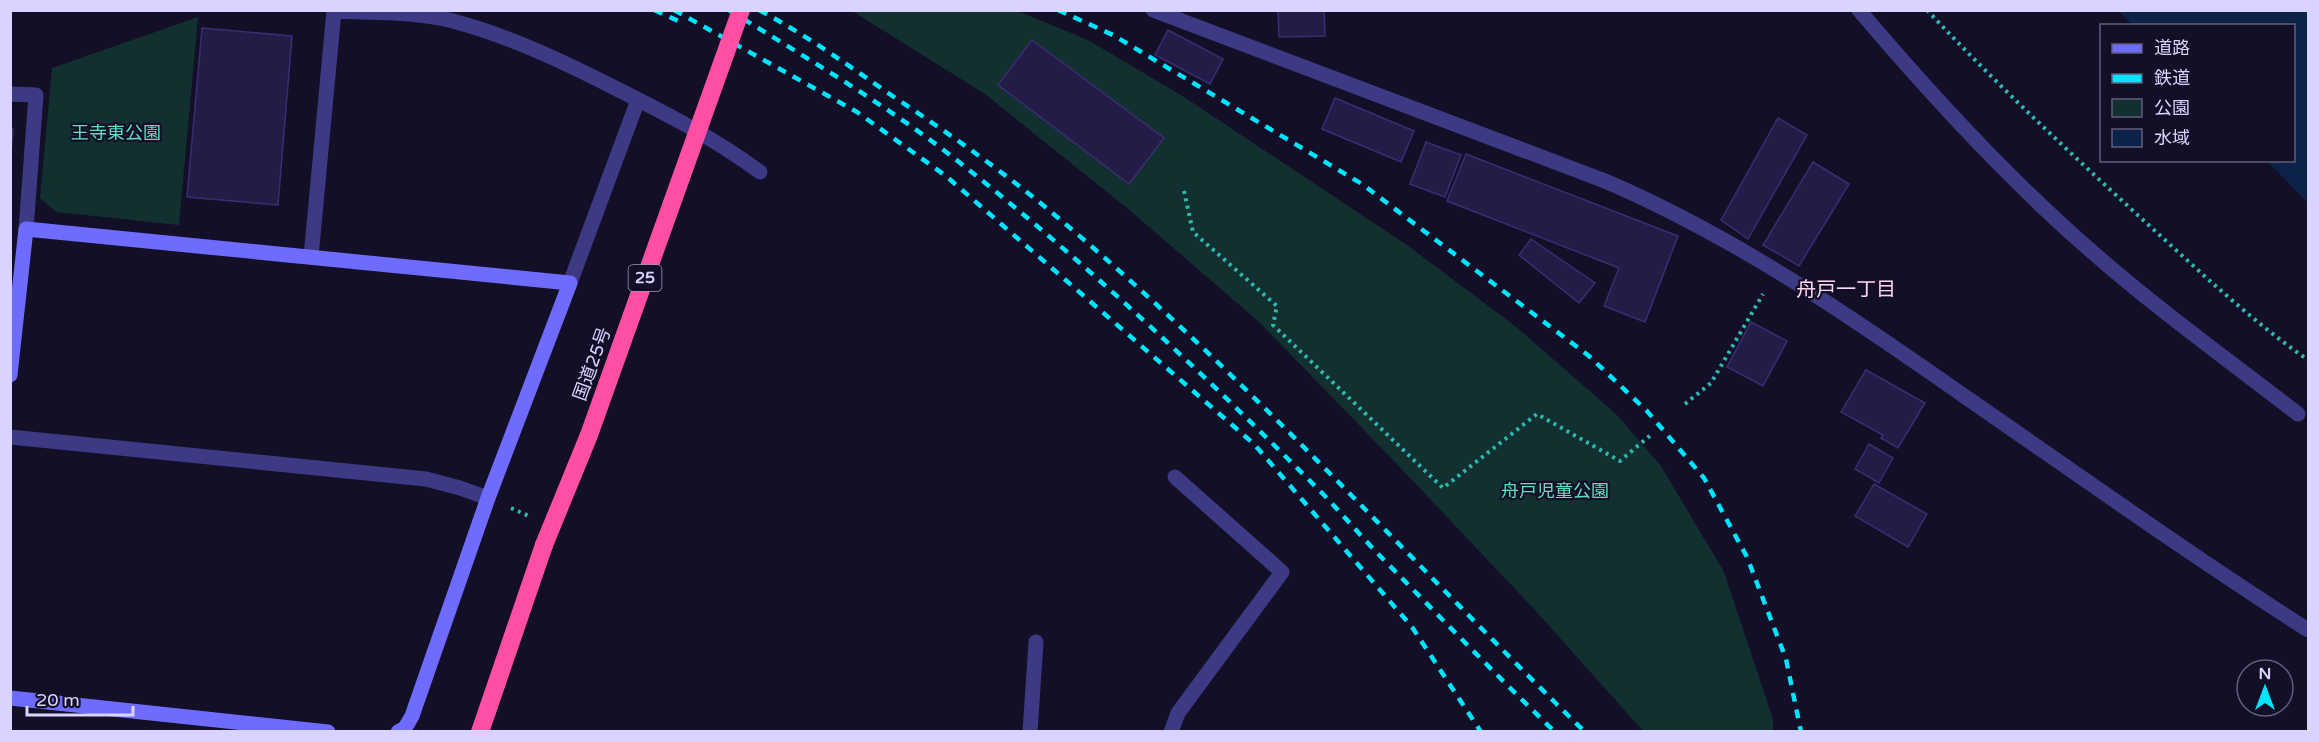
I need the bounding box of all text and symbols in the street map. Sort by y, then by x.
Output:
legend [2100,24,2295,162]
text: 道路 [2154,37,2190,59]
text: 鉄道 [2154,67,2190,89]
text: 公園 [2154,97,2190,119]
park label: 王寺東公園 [71,122,161,144]
text: 水域 [2154,127,2190,149]
road number: 25 [628,265,662,291]
district label: 舟戸一丁目 [1796,278,1896,302]
street label: 国道25号 [569,324,615,404]
park label: 舟戸児童公園 [1501,480,1609,502]
north arrow [2235,658,2295,718]
text: N [2259,664,2271,684]
scale bar [27,679,134,717]
text: 20 m [36,689,80,711]

